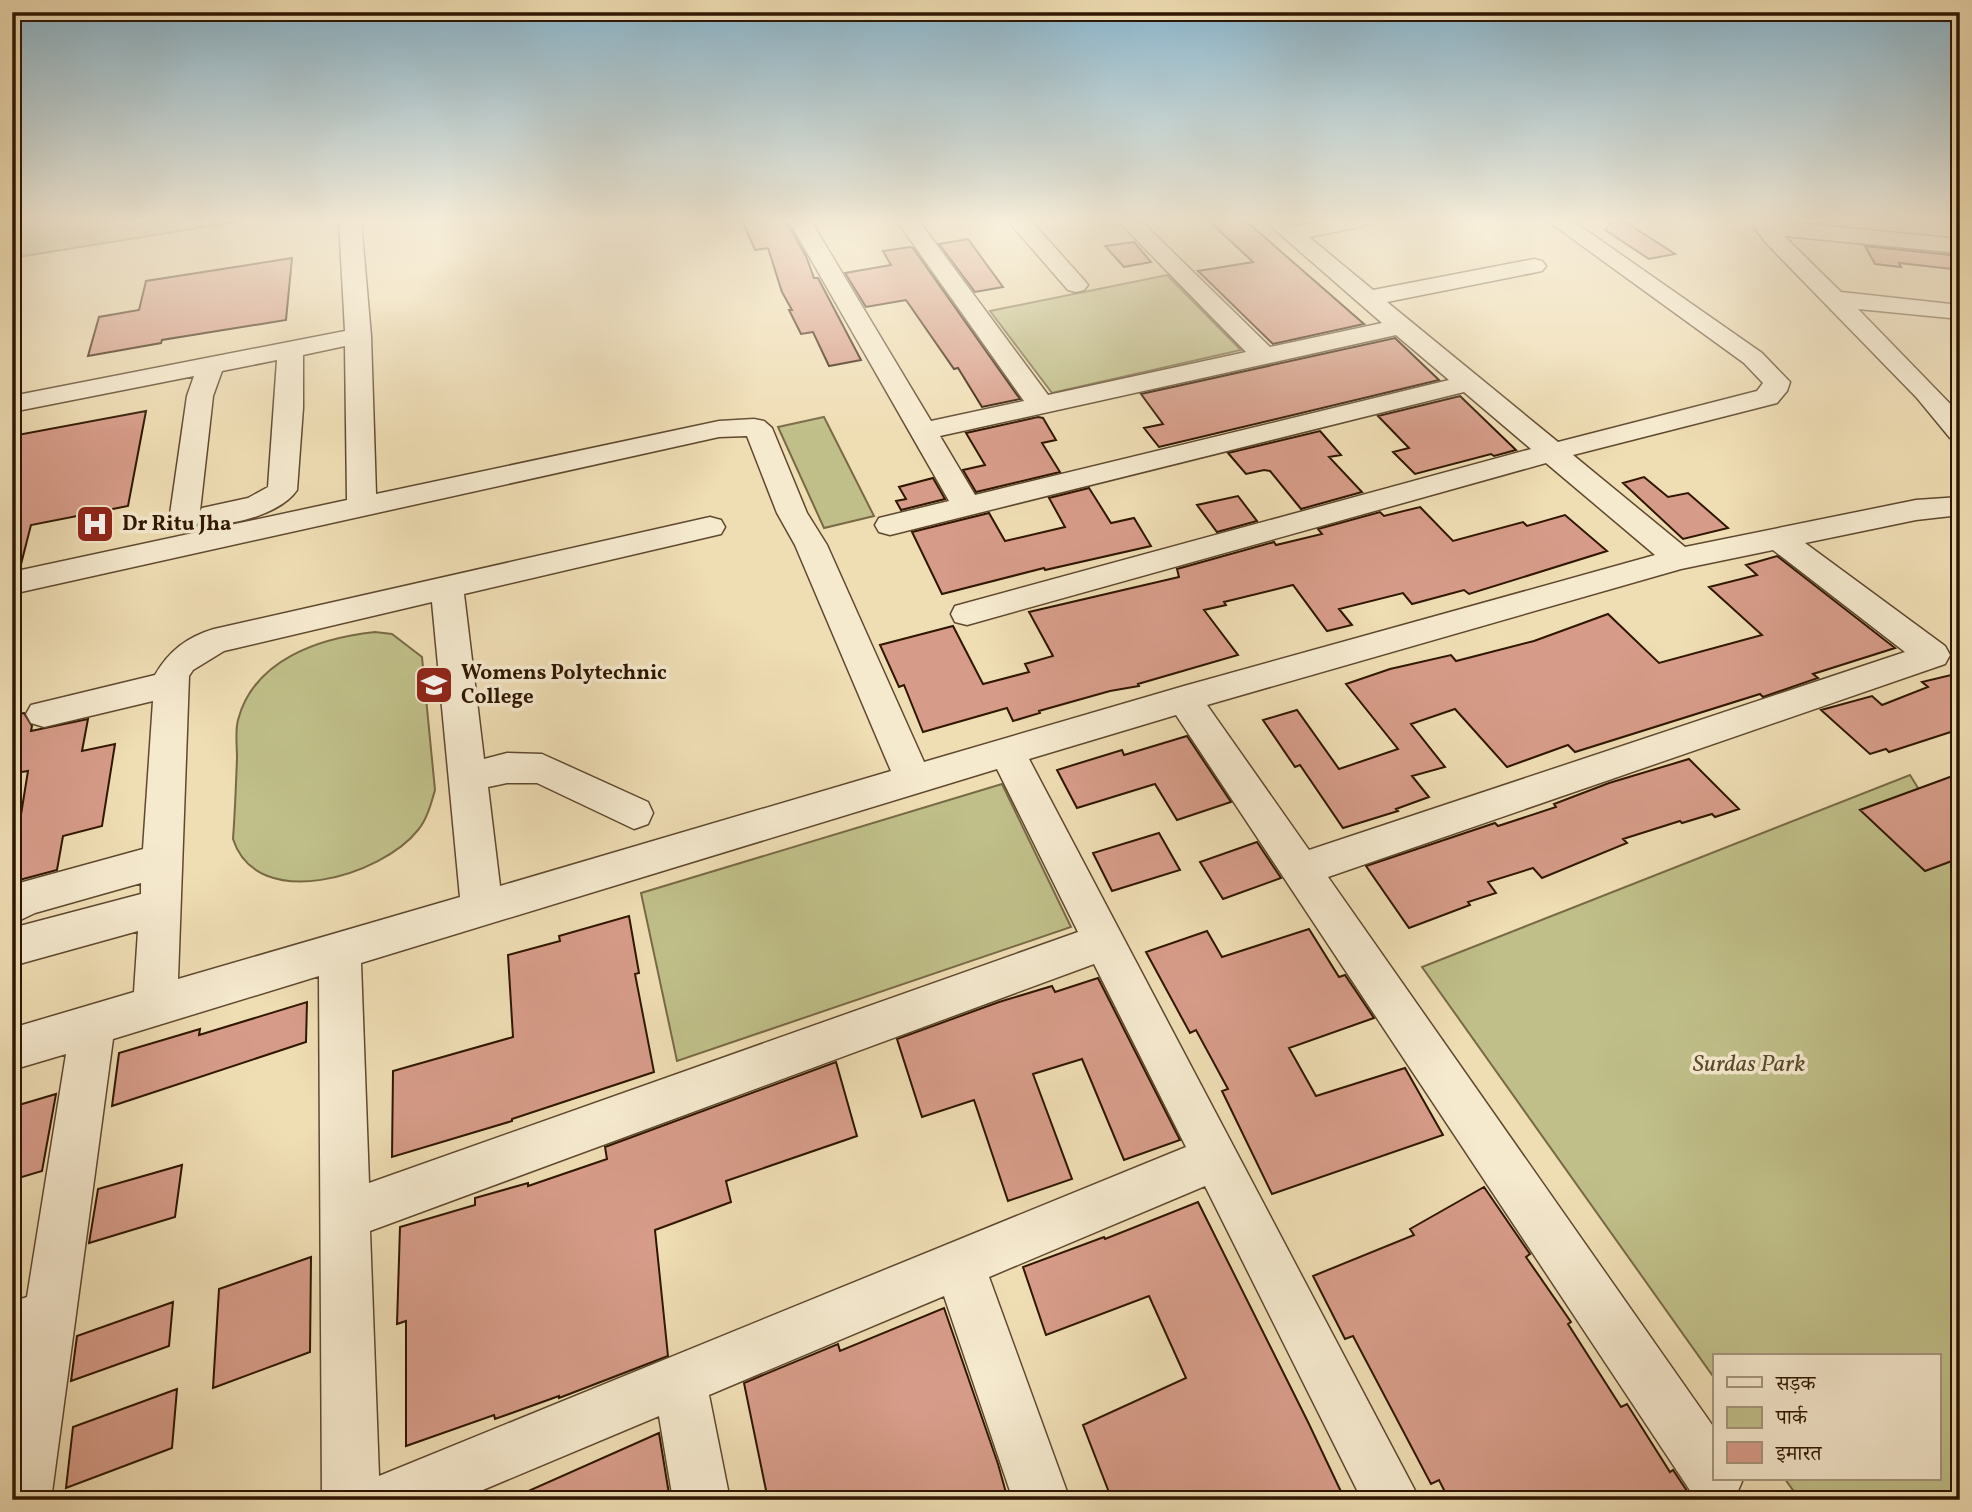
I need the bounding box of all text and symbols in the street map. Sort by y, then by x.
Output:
hospital icon: Dr Ritu Jha [74,503,116,545]
place label: Dr Ritu Jha [122,510,231,539]
place label: Womens Polytechnic College [461,659,667,712]
school or university icon: Womens Polytechnic College [413,664,455,706]
park label: Surdas Park [1693,1048,1805,1082]
legend [1713,1354,1940,1480]
text: सड़क [1775,1370,1816,1399]
text: पार्क [1775,1404,1808,1433]
text: इमारत [1775,1440,1823,1469]

